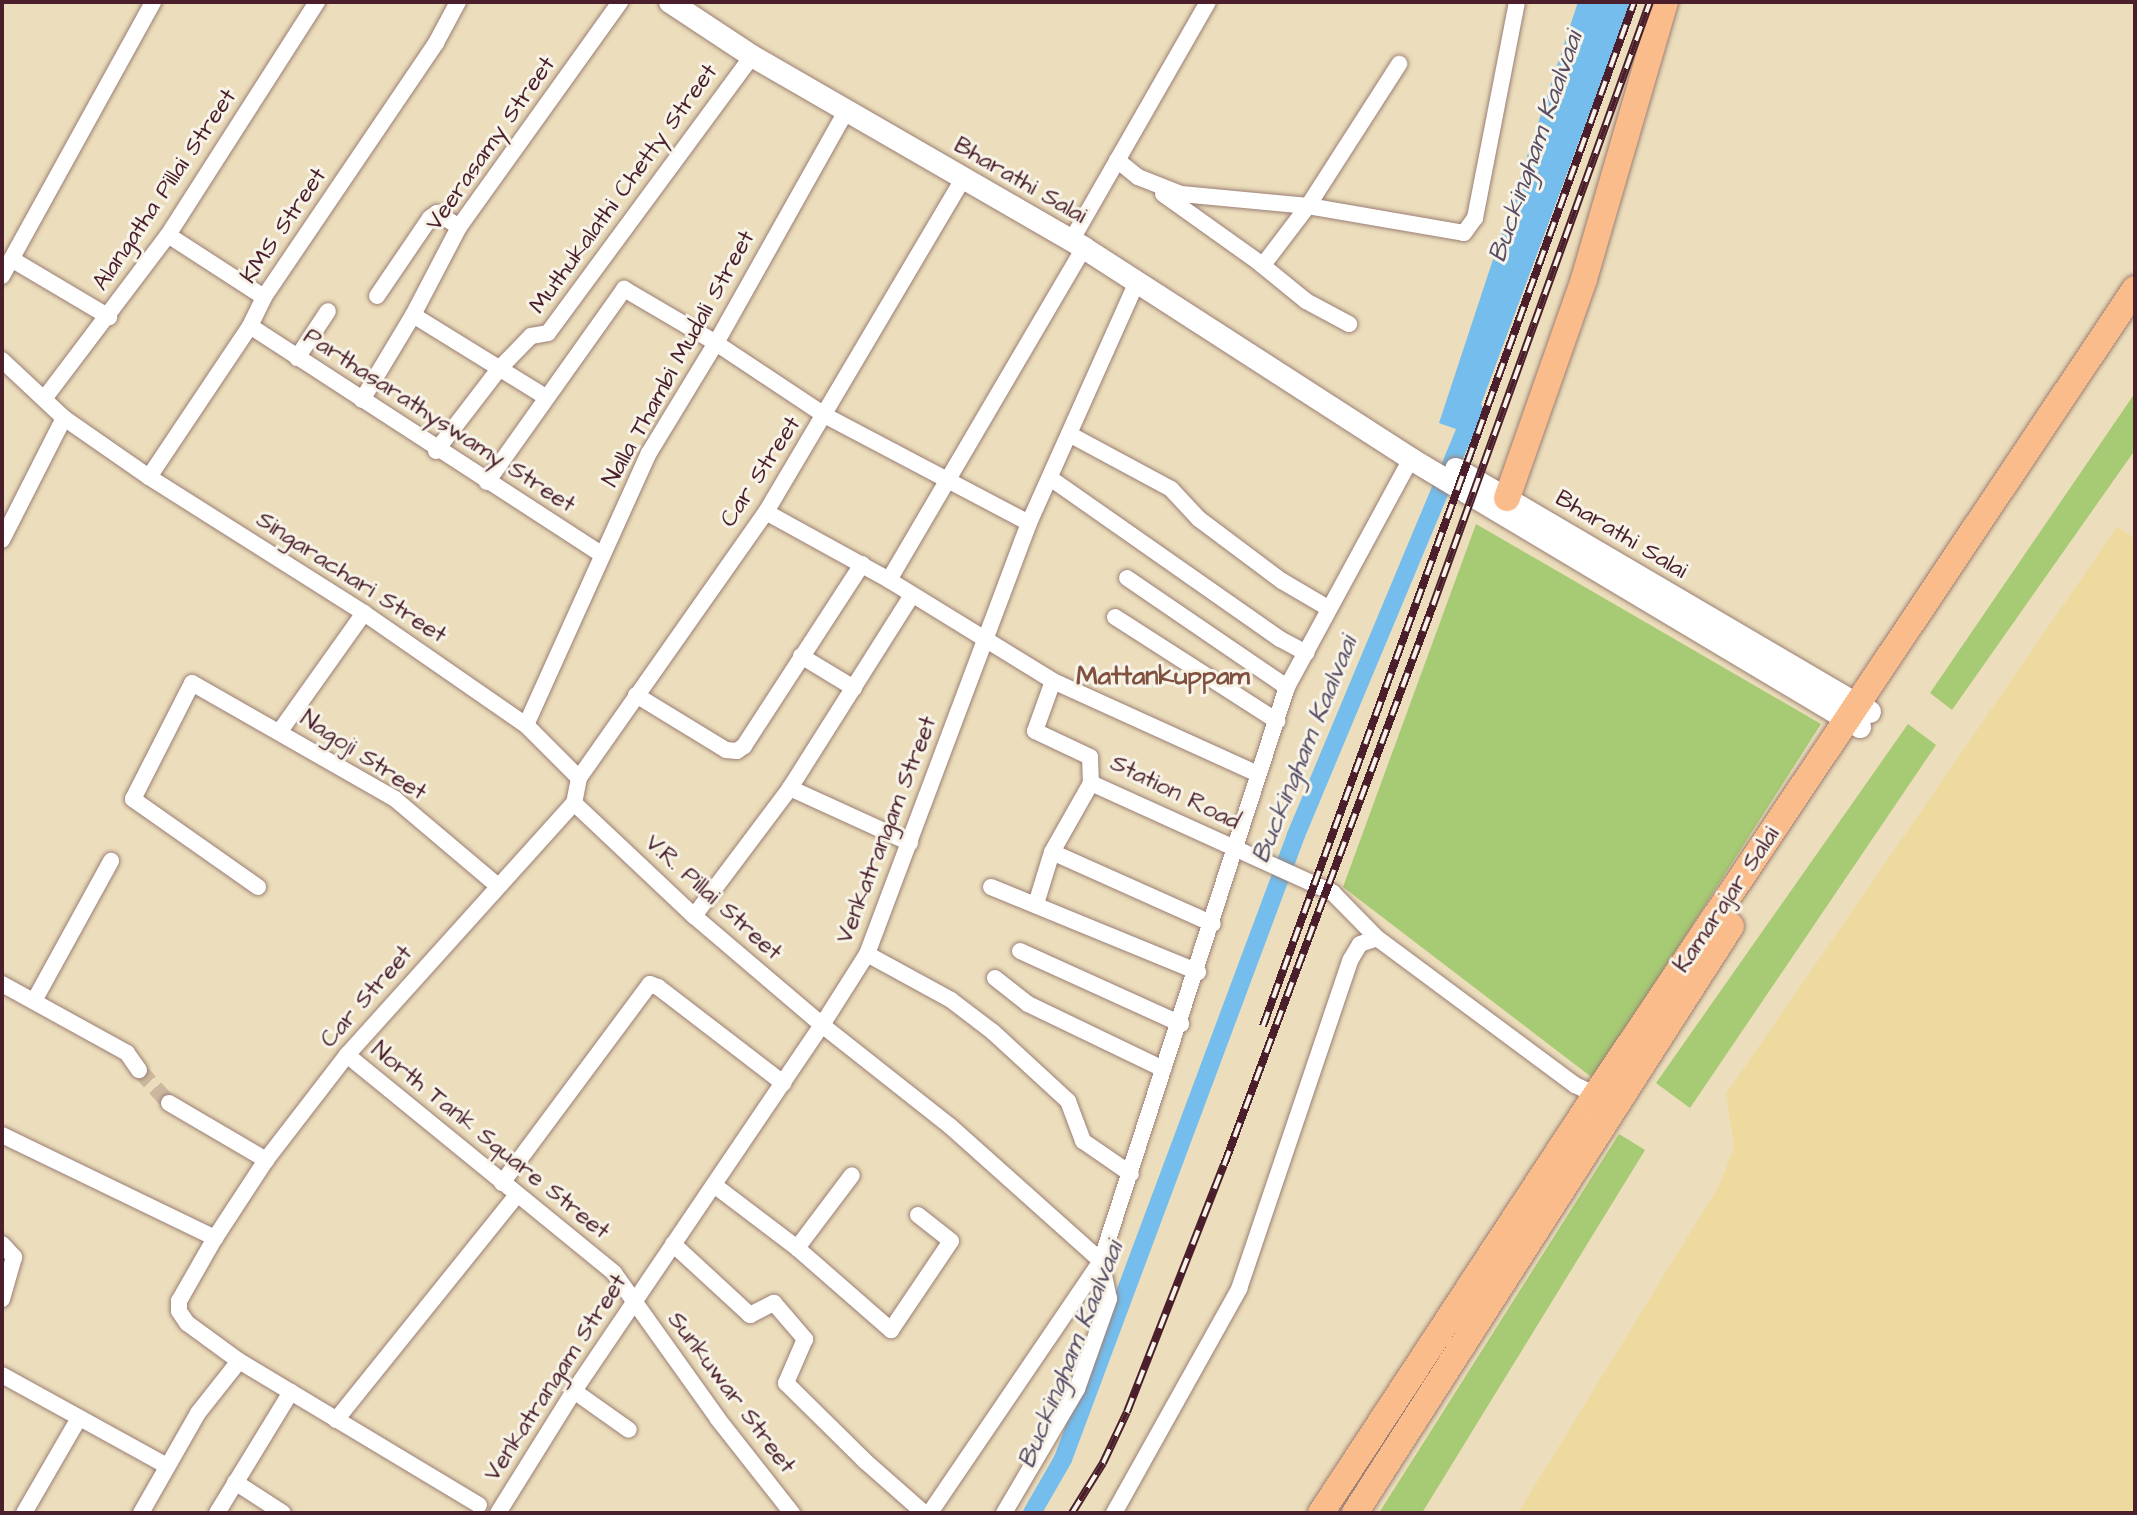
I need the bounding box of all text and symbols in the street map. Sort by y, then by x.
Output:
water label: Buckingham Kaalvaai [1482,28,1590,266]
street label: Veerasamy Street [420,51,562,237]
street label: Muthukalathi Chetty Street [524,59,724,319]
street label: Alangatha Pillai Street [87,84,243,296]
street label: Bharathi Salai [948,131,1092,231]
street label: KMS Street [235,163,333,289]
street label: Nalla Thambi Mudali Street [596,226,762,492]
street label: Parthasarathyswamy Street [298,322,580,520]
street label: Car Street [715,411,807,533]
street label: Bharathi Salai [1550,484,1692,586]
street label: Singarachari Street [251,506,451,650]
water label: Buckingham Kaalvaai [1245,632,1365,868]
district label: Mattankuppam [1076,661,1250,693]
street label: Nagoji Street [294,705,432,807]
street label: Venkatrangam Street [830,712,944,948]
street label: Station Road [1105,749,1245,837]
street label: Kamarajar Salai [1668,822,1786,978]
street label: V.R. Pillai Street [639,829,787,967]
street label: Car Street [315,940,419,1054]
street label: North Tank Square Street [365,1036,615,1246]
water label: Buckingham Kaalvaai [1011,1237,1131,1473]
street label: Venkatrangam Street [478,1269,634,1487]
street label: Sunkuwar Street [661,1306,801,1480]

